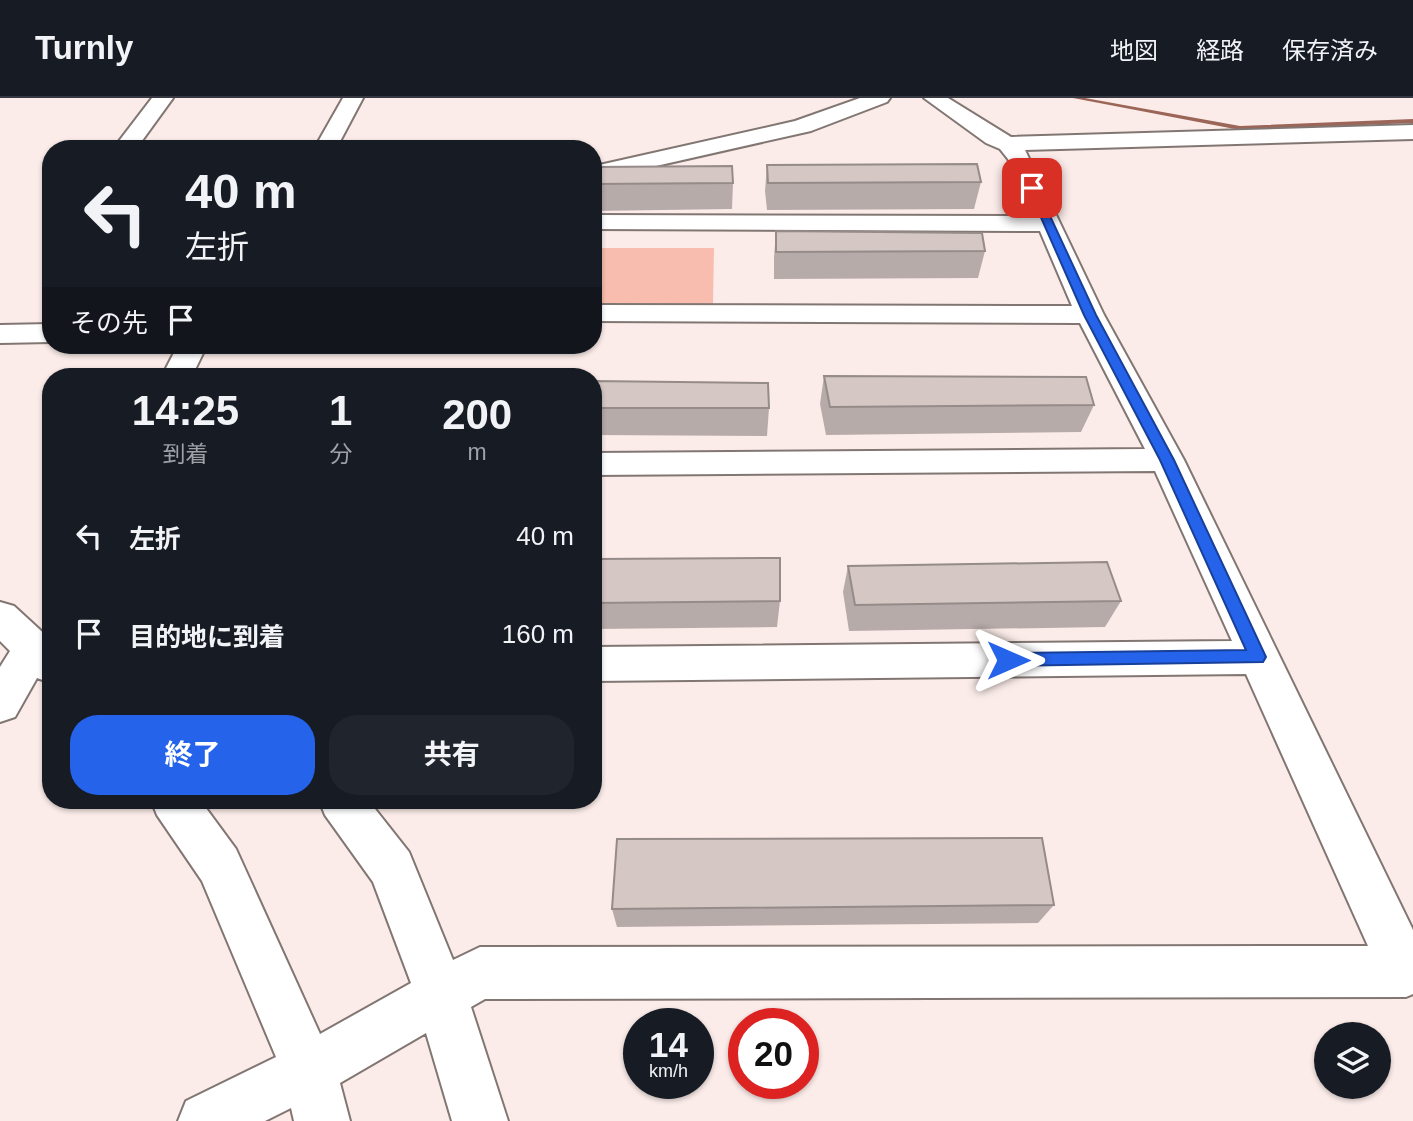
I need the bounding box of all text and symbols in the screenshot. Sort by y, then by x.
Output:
text: Turnly [35,29,133,66]
text: 地図 [1110,37,1158,64]
text: 経路 [1196,37,1244,64]
text: 保存済み [1282,37,1378,64]
pin [1002,158,1062,218]
text: 40 m [185,164,297,218]
icon: left [70,168,161,259]
icon: arrive [1013,169,1051,207]
text: 左折 [185,229,249,265]
icon: arrive [162,301,200,339]
text: その先 [70,308,148,338]
text: 14:25 [132,387,239,434]
text: 1 [329,387,352,434]
text: 200 [442,391,512,438]
text: m [468,439,487,465]
text: 到着 [162,441,208,467]
text: 分 [329,441,352,467]
icon: left [70,517,108,555]
text: 40 m [516,521,574,551]
text: 左折 [129,524,181,554]
icon: arrive [70,615,108,653]
text: 160 m [502,619,574,649]
text: 目的地に到着 [129,622,285,652]
position arrow [971,623,1045,697]
button: 終了 [70,715,315,795]
button: 共有 [329,715,574,795]
speed limit sign: 20 [728,1008,819,1099]
map controls [1314,1022,1391,1099]
button: layers [1314,1022,1391,1099]
text: 14 [649,1025,688,1064]
text: km/h [649,1061,688,1081]

